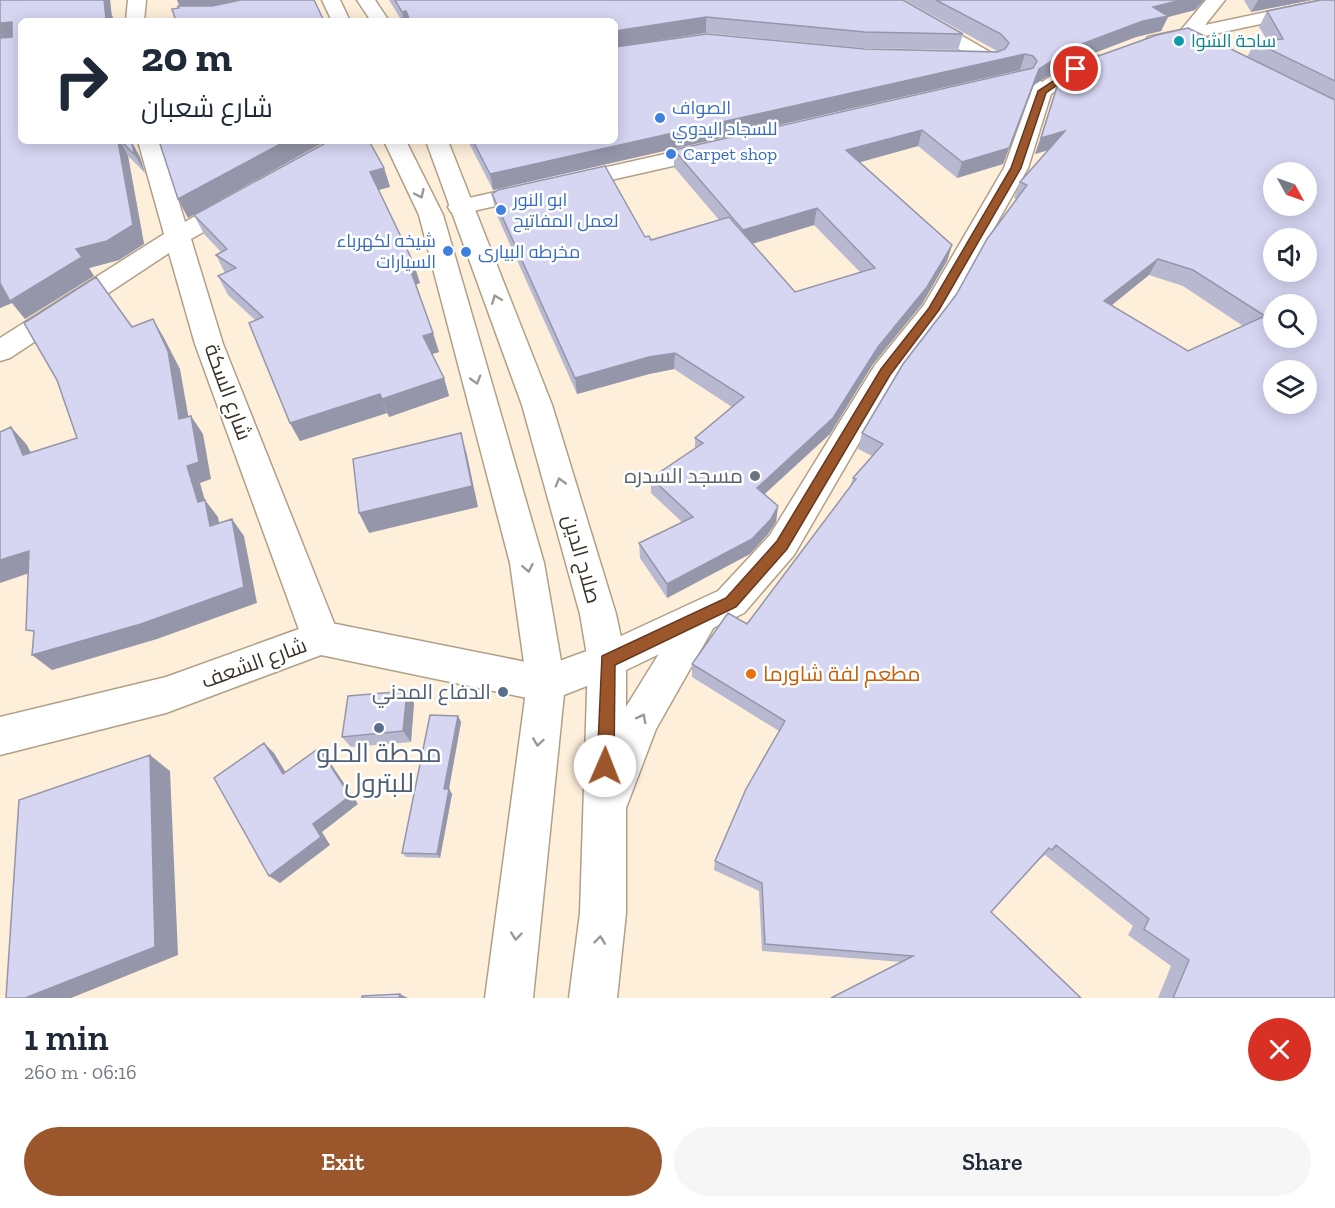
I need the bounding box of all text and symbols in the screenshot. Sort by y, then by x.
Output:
place label: ساحة الشوا [1191,30,1276,52]
text: 20 m [141,31,232,82]
marker: ساحة الشوا [1172,34,1186,48]
icon: right [42,42,120,120]
pin [1050,43,1101,94]
icon: arrive [1059,52,1092,85]
text: شارع شعبان [141,92,273,124]
place label: الصواف للسجاد اليدوي [672,97,778,143]
marker: الصواف للسجاد اليدوي [653,111,667,125]
place label: Carpet shop [683,143,777,165]
marker: Carpet shop [664,147,678,161]
north arrow [1263,162,1317,216]
map controls [1263,162,1317,414]
one-way arrow [413,187,425,198]
place label: ابو النور لعمل المفاتيح [512,189,618,233]
marker: ابو النور لعمل المفاتيح [494,203,508,217]
button: sound [1263,228,1317,282]
place label: شيخه لكهرباء السيارات [336,230,436,273]
place label: مخرطه البيارى [478,241,580,263]
marker: شيخه لكهرباء السيارات [441,244,455,258]
marker: مخرطه البيارى [459,245,473,259]
one-way arrow [490,294,503,304]
button: search [1263,294,1317,348]
street label: شارع السكة [198,340,257,444]
button: layers [1263,360,1317,414]
one-way arrow [469,375,482,385]
place label: مسجد السدره [624,463,743,488]
marker: مسجد السدره [748,469,762,483]
one-way arrow [555,478,567,488]
street label: صلاح الدين [556,512,607,607]
one-way arrow [521,563,534,573]
street label: شارع الشعف [198,632,311,695]
place label: مطعم لفة شاورما [763,661,920,688]
marker: مطعم لفة شاورما [744,667,758,681]
place label: الدفاع المدني [372,679,491,708]
marker: الدفاع المدني [496,685,510,699]
one-way arrow [635,714,646,724]
marker: محطة الحلو للبترول [372,721,386,735]
position arrow [573,734,637,798]
place label: محطة الحلو للبترول [316,737,442,799]
one-way arrow [533,738,545,747]
one-way arrow [510,931,523,940]
one-way arrow [593,935,606,944]
text: 1 min [24,1016,109,1059]
button: close [1248,1018,1311,1081]
text: 260 m · 06:16 [24,1060,137,1084]
button: Exit [24,1127,662,1196]
button: Share [674,1127,1311,1196]

